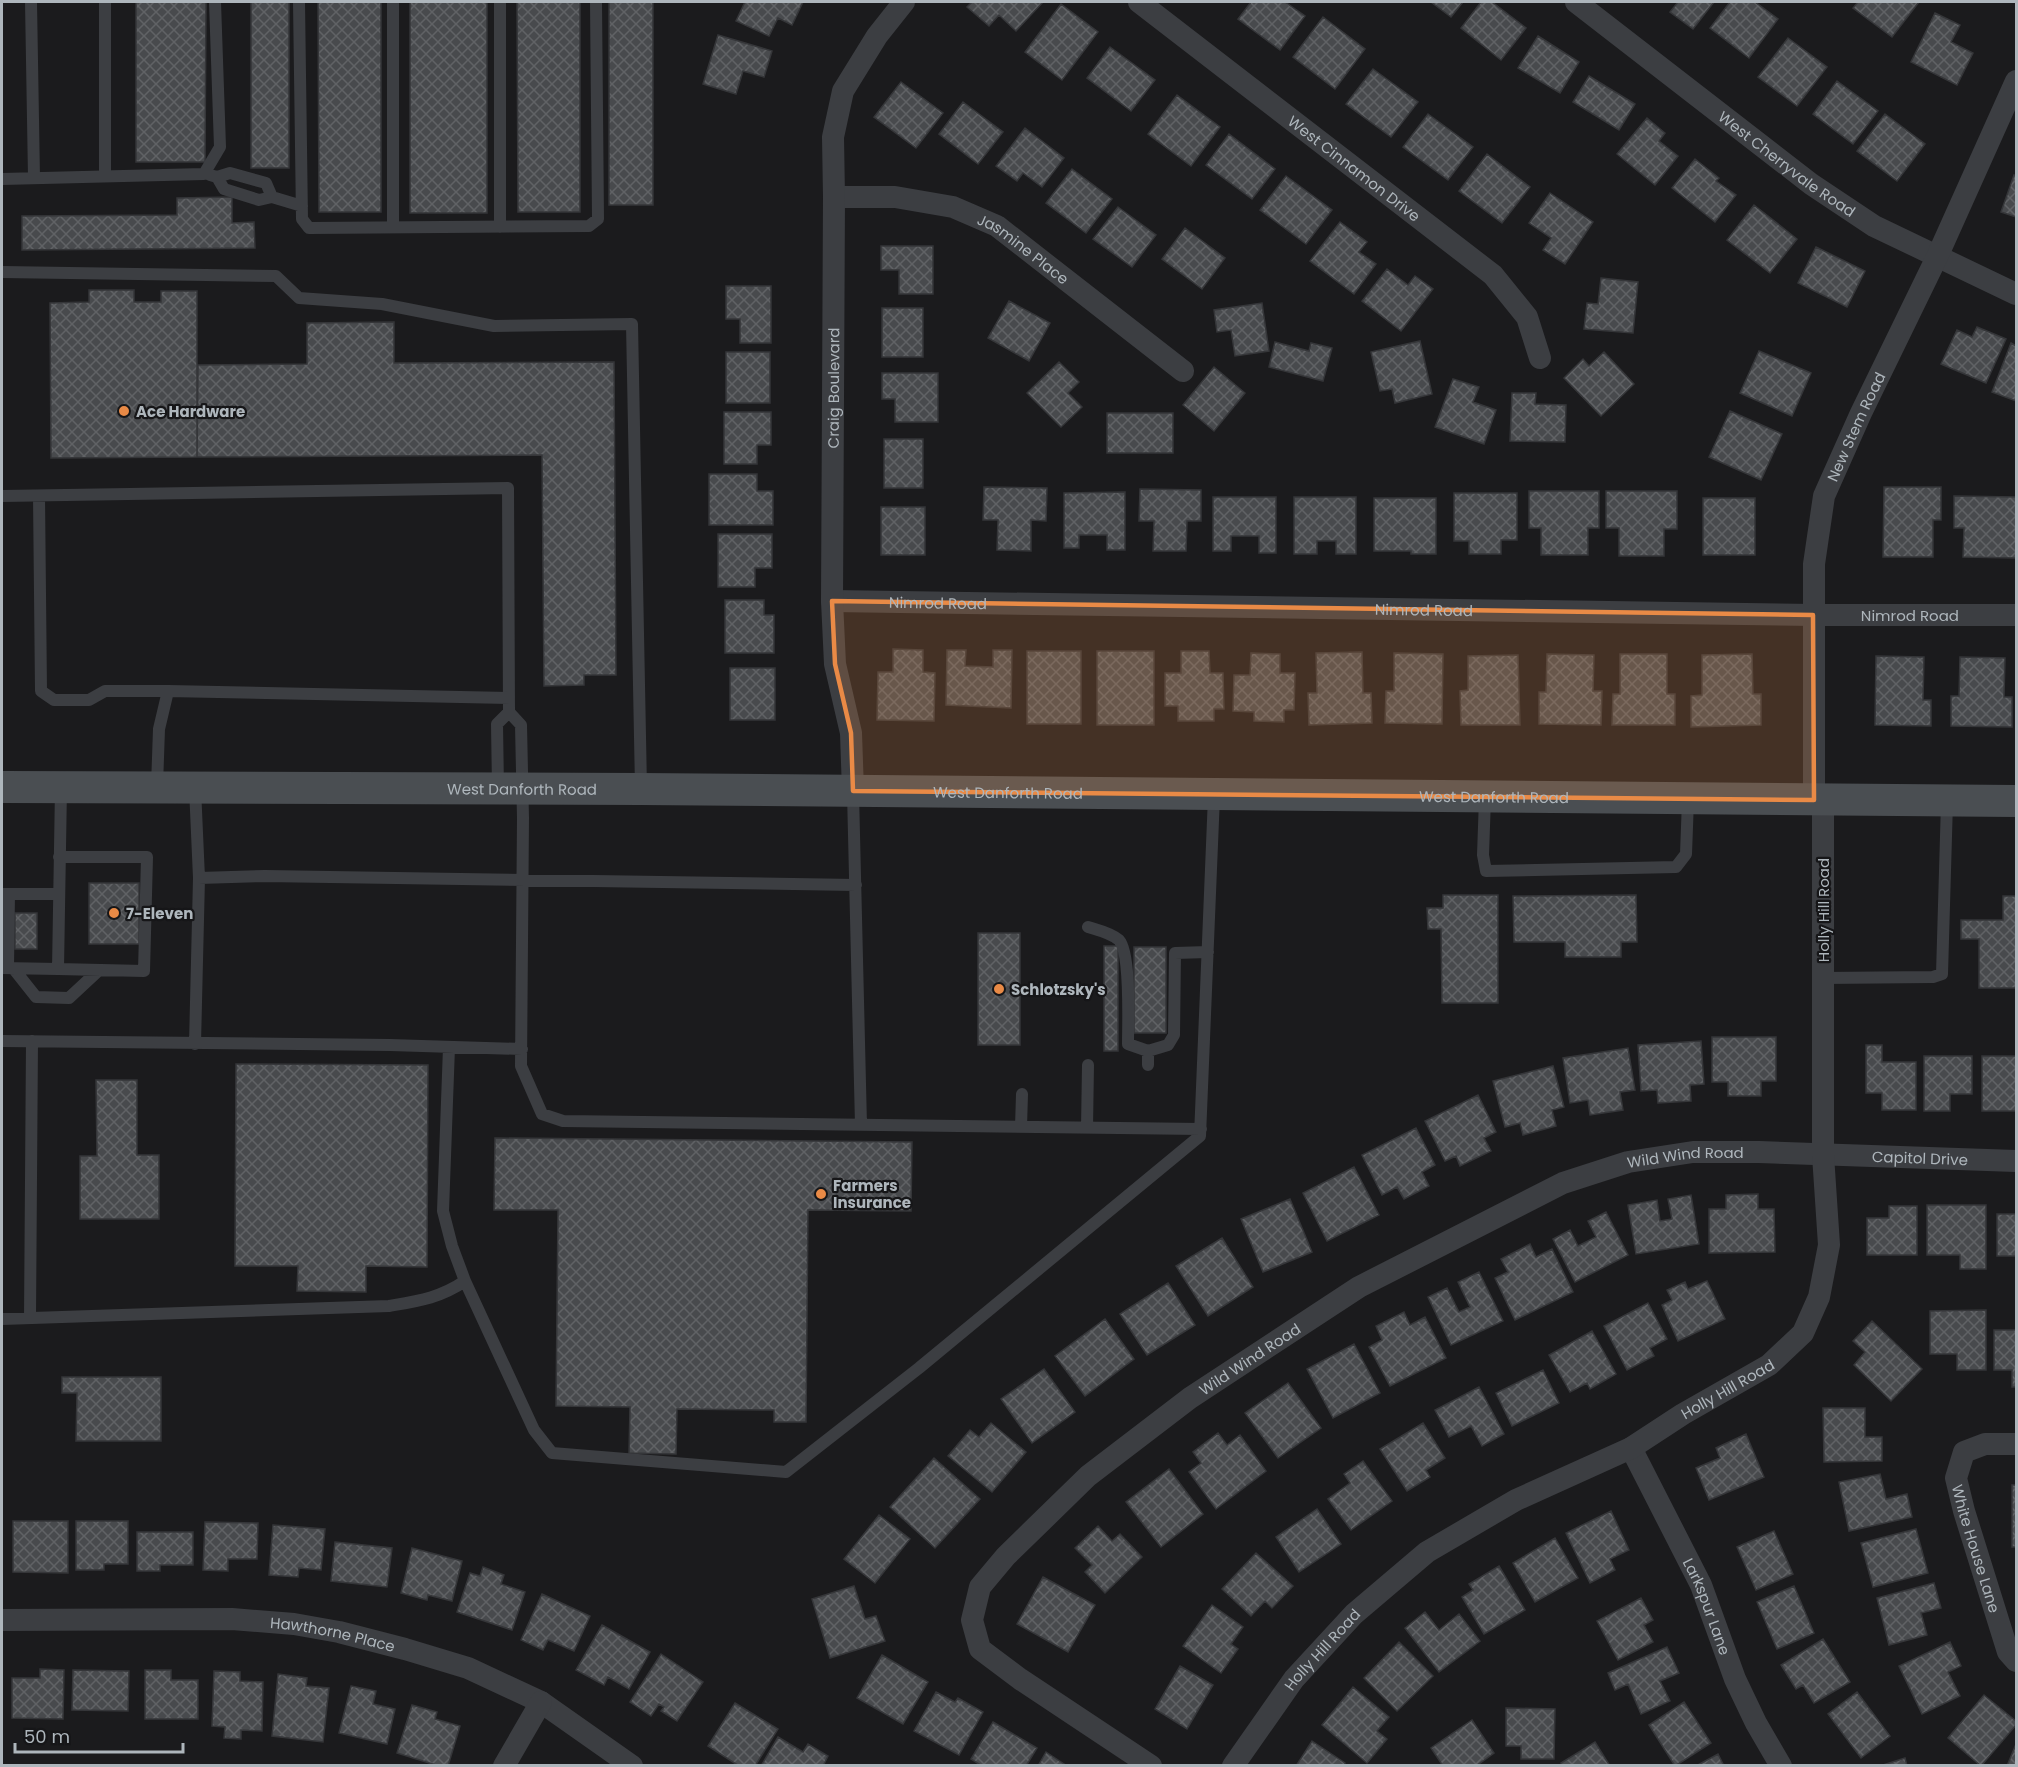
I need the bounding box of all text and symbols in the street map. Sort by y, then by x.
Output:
street label: West Cherryvale Road [1714,106,1860,221]
street label: West Cinnamon Drive [1284,110,1425,226]
street label: Jasmine Place [974,208,1073,289]
street label: Craig Boulevard [822,327,844,448]
street label: New Stem Road [1821,368,1890,485]
place label: Ace Hardware [136,401,245,422]
marker: Ace Hardware [117,404,131,418]
street label: Nimrod Road [889,591,987,614]
street label: Nimrod Road [1375,598,1473,621]
street label: Nimrod Road [1861,605,1959,626]
street label: West Danforth Road [447,778,597,799]
street label: West Danforth Road [933,781,1083,803]
street label: West Danforth Road [1419,785,1569,808]
street label: Holly Hill Road [1813,858,1834,962]
place label: 7-Eleven [126,903,193,924]
marker: 7-Eleven [107,906,121,920]
place label: Schlotzsky's [1011,979,1106,1000]
marker: Schlotzsky's [992,982,1006,996]
street label: Wild Wind Road [1626,1142,1744,1173]
street label: Capitol Drive [1872,1145,1968,1170]
place label: Farmers Insurance [833,1175,911,1213]
marker: Farmers Insurance [814,1187,828,1201]
street label: Wild Wind Road [1195,1318,1304,1400]
street label: Holly Hill Road [1677,1354,1778,1424]
street label: White House Lane [1947,1482,2006,1615]
street label: Larkspur Lane [1678,1554,1736,1658]
street label: Holly Hill Road [1279,1604,1365,1694]
street label: Hawthorne Place [270,1612,397,1657]
scale bar [15,1716,183,1754]
text: 50 m [24,1724,70,1749]

